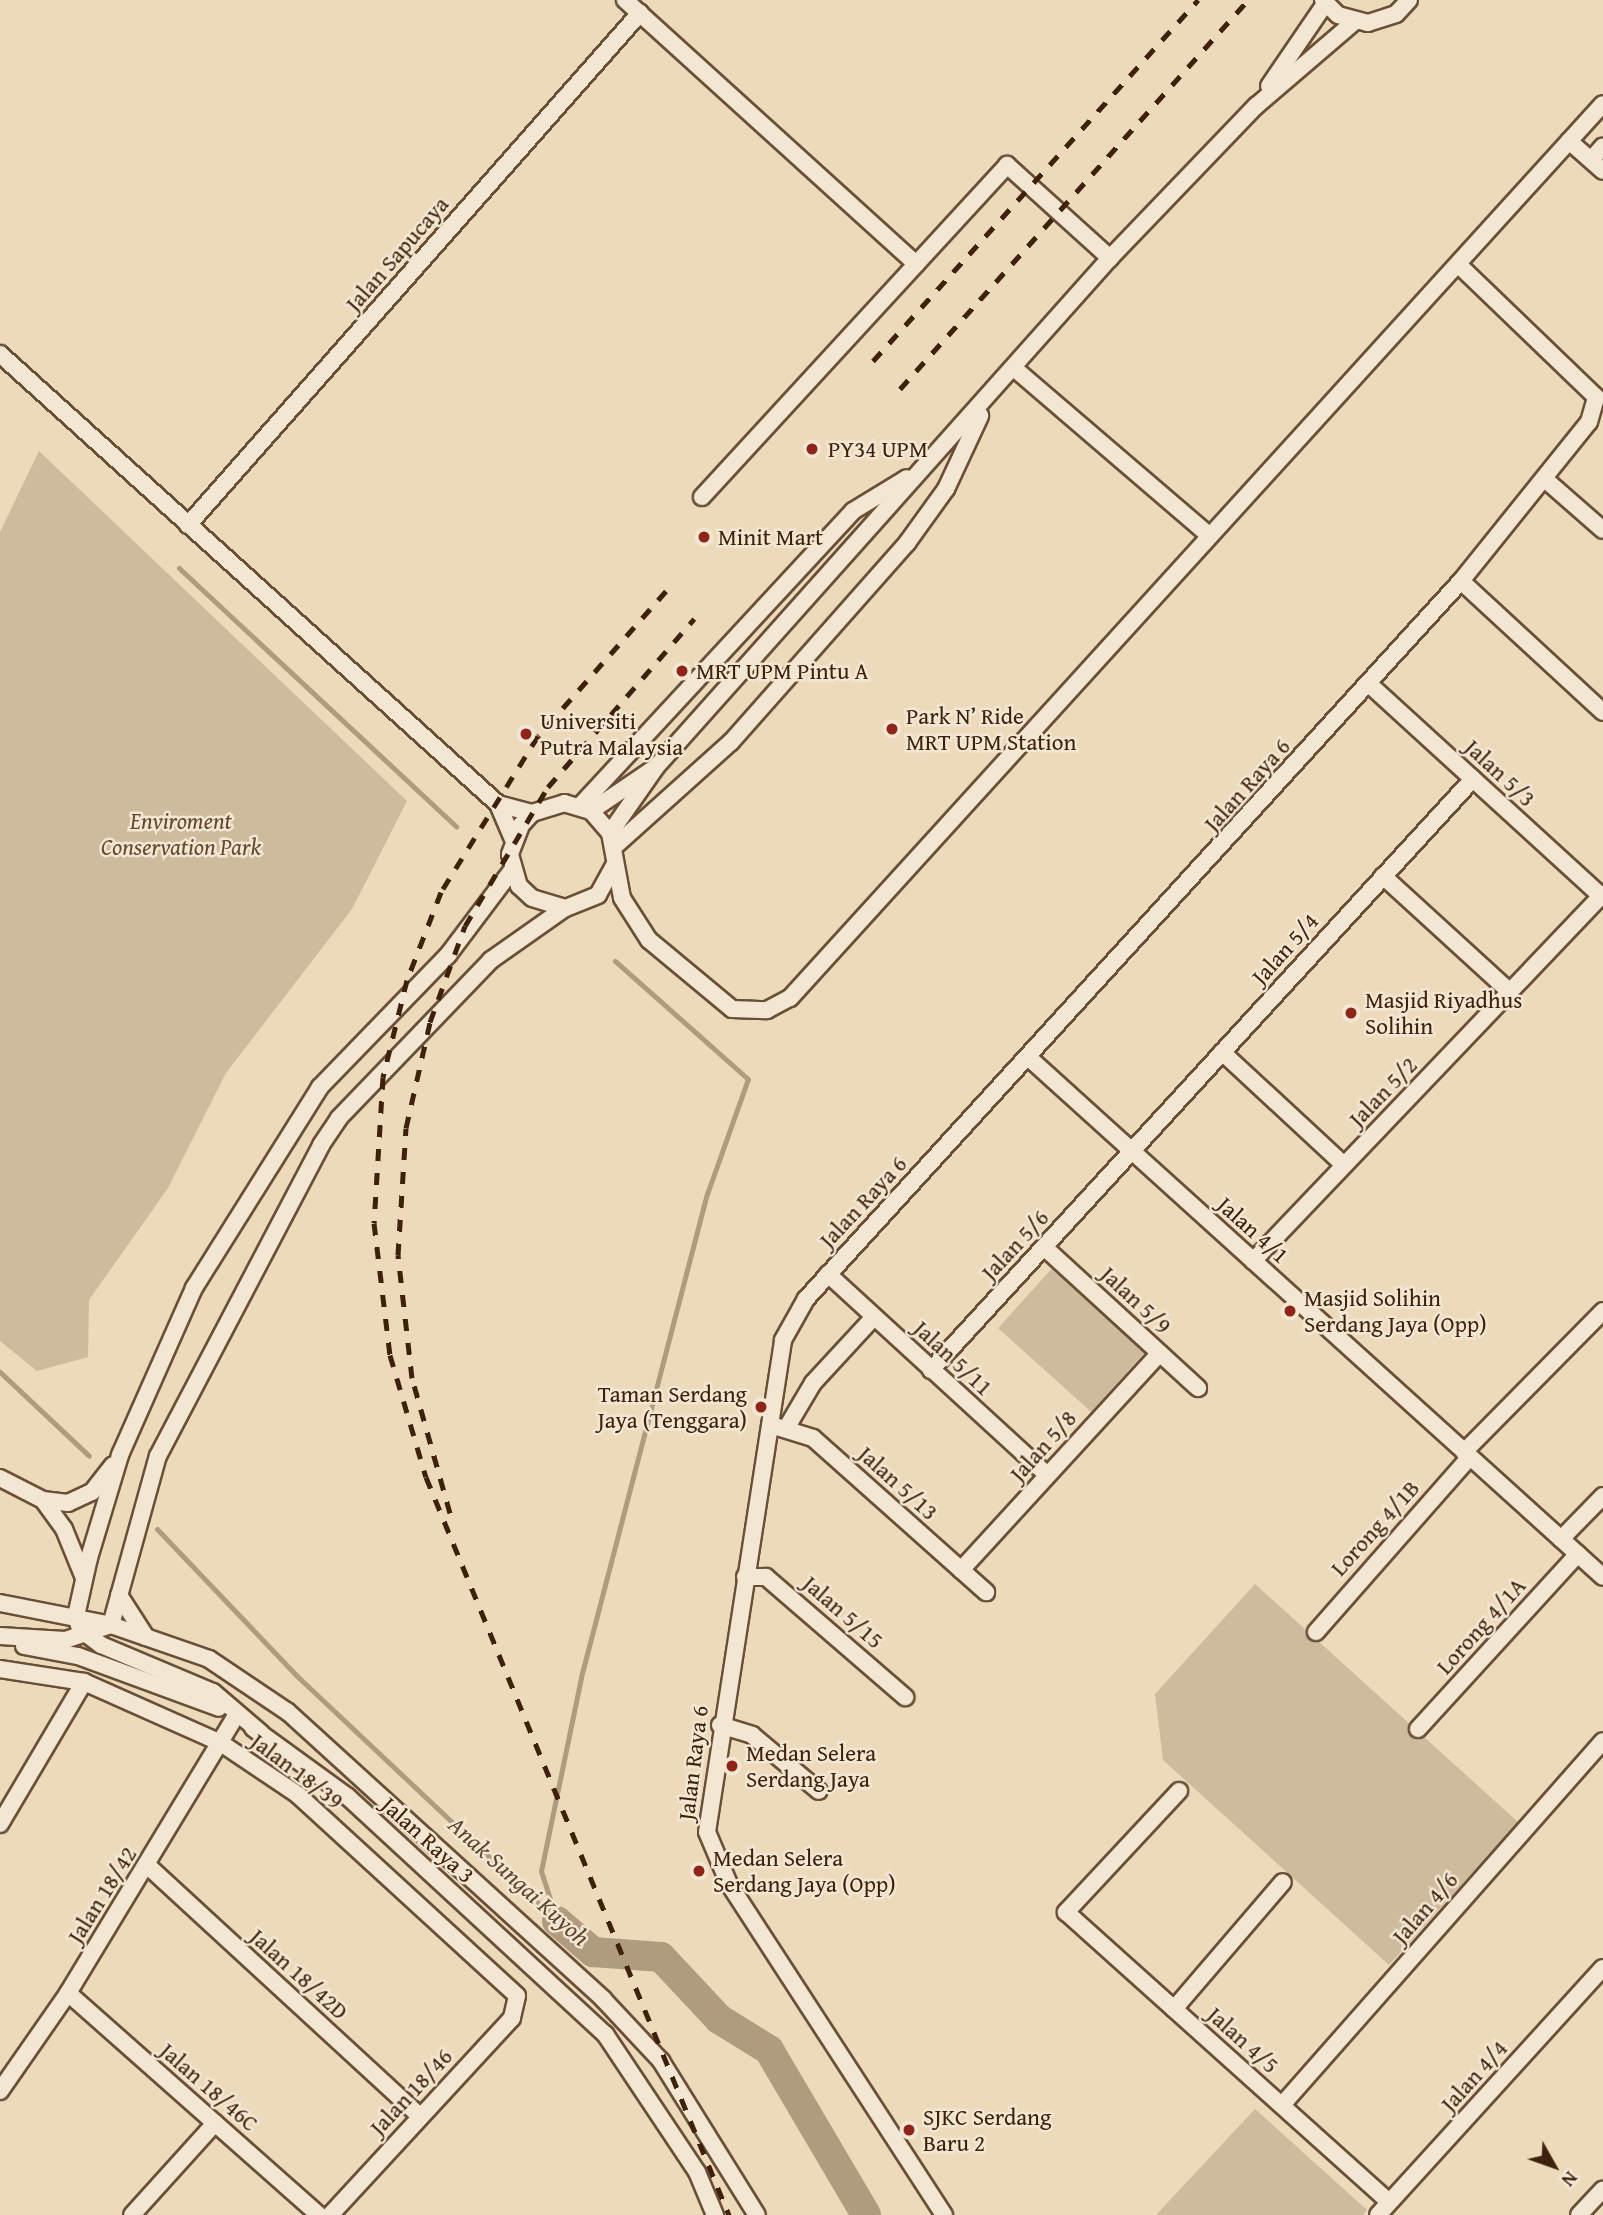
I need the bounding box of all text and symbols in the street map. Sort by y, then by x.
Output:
street label: Jalan Sapucaya [340,191,454,317]
place label: PY34 UPM [828,435,928,463]
marker: PY34 UPM [802,439,822,459]
place label: Minit Mart [718,523,823,551]
marker: Minit Mart [696,529,712,545]
place label: MRT UPM Pintu A [696,657,868,685]
marker: MRT UPM Pintu A [674,663,690,679]
place label: Park N’ Ride MRT UPM Station [906,702,1076,756]
place label: Universiti Putra Malaysia [540,707,683,761]
marker: Park N’ Ride MRT UPM Station [884,721,900,737]
marker: Universiti Putra Malaysia [518,726,534,742]
street label: Jalan Raya 6 [1198,733,1296,837]
street label: Jalan 5/3 [1459,733,1541,813]
park label: Enviroment Conservation Park [101,807,261,861]
street label: Jalan 5/4 [1246,908,1324,990]
place label: Masjid Riyadhus Solihin [1365,986,1522,1040]
marker: Masjid Riyadhus Solihin [1343,1005,1359,1021]
street label: Jalan 5/2 [1343,1051,1423,1133]
street label: Jalan Raya 6 [813,1150,913,1254]
street label: Jalan 4/1 [1212,1191,1294,1269]
street label: Jalan 5/6 [975,1204,1055,1286]
street label: Jalan 5/9 [1095,1260,1177,1340]
place label: Masjid Solihin Serdang Jaya (Opp) [1304,1284,1487,1338]
marker: Masjid Solihin Serdang Jaya (Opp) [1282,1303,1298,1319]
street label: Jalan 5/11 [908,1315,998,1401]
place label: Taman Serdang Jaya (Tenggara) [597,1380,747,1434]
marker: Taman Serdang Jaya (Tenggara) [753,1399,769,1415]
street label: Jalan 5/8 [1004,1405,1082,1487]
street label: Jalan 5/13 [853,1440,943,1526]
street label: Lorong 4/1B [1325,1474,1425,1582]
street label: Jalan 5/15 [797,1570,889,1654]
street label: Lorong 4/1A [1431,1572,1531,1680]
street label: Jalan Raya 6 [672,1704,714,1822]
street label: Jalan 18/39 [245,1727,349,1815]
place label: Medan Selera Serdang Jaya [746,1739,876,1793]
marker: Medan Selera Serdang Jaya [724,1758,740,1774]
street label: Jalan Raya 3 [376,1791,480,1889]
water label: Anak Sungai Kuyoh [443,1810,595,1952]
street label: Jalan 18/42 [62,1842,142,1948]
place label: Medan Selera Serdang Jaya (Opp) [713,1844,896,1898]
marker: Medan Selera Serdang Jaya (Opp) [691,1863,707,1879]
street label: Jalan 4/6 [1386,1866,1464,1950]
street label: Jalan 18/42D [244,1923,354,2025]
street label: Jalan 4/5 [1202,2001,1284,2079]
street label: Jalan 4/4 [1435,2035,1513,2117]
street label: Jalan 18/46C [154,2037,264,2137]
street label: Jalan 18/46 [364,2043,458,2141]
place label: SJKC Serdang Baru 2 [923,2103,1051,2157]
marker: SJKC Serdang Baru 2 [901,2122,917,2138]
north arrow [1519,2131,1589,2201]
text: N [1555,2166,1585,2193]

